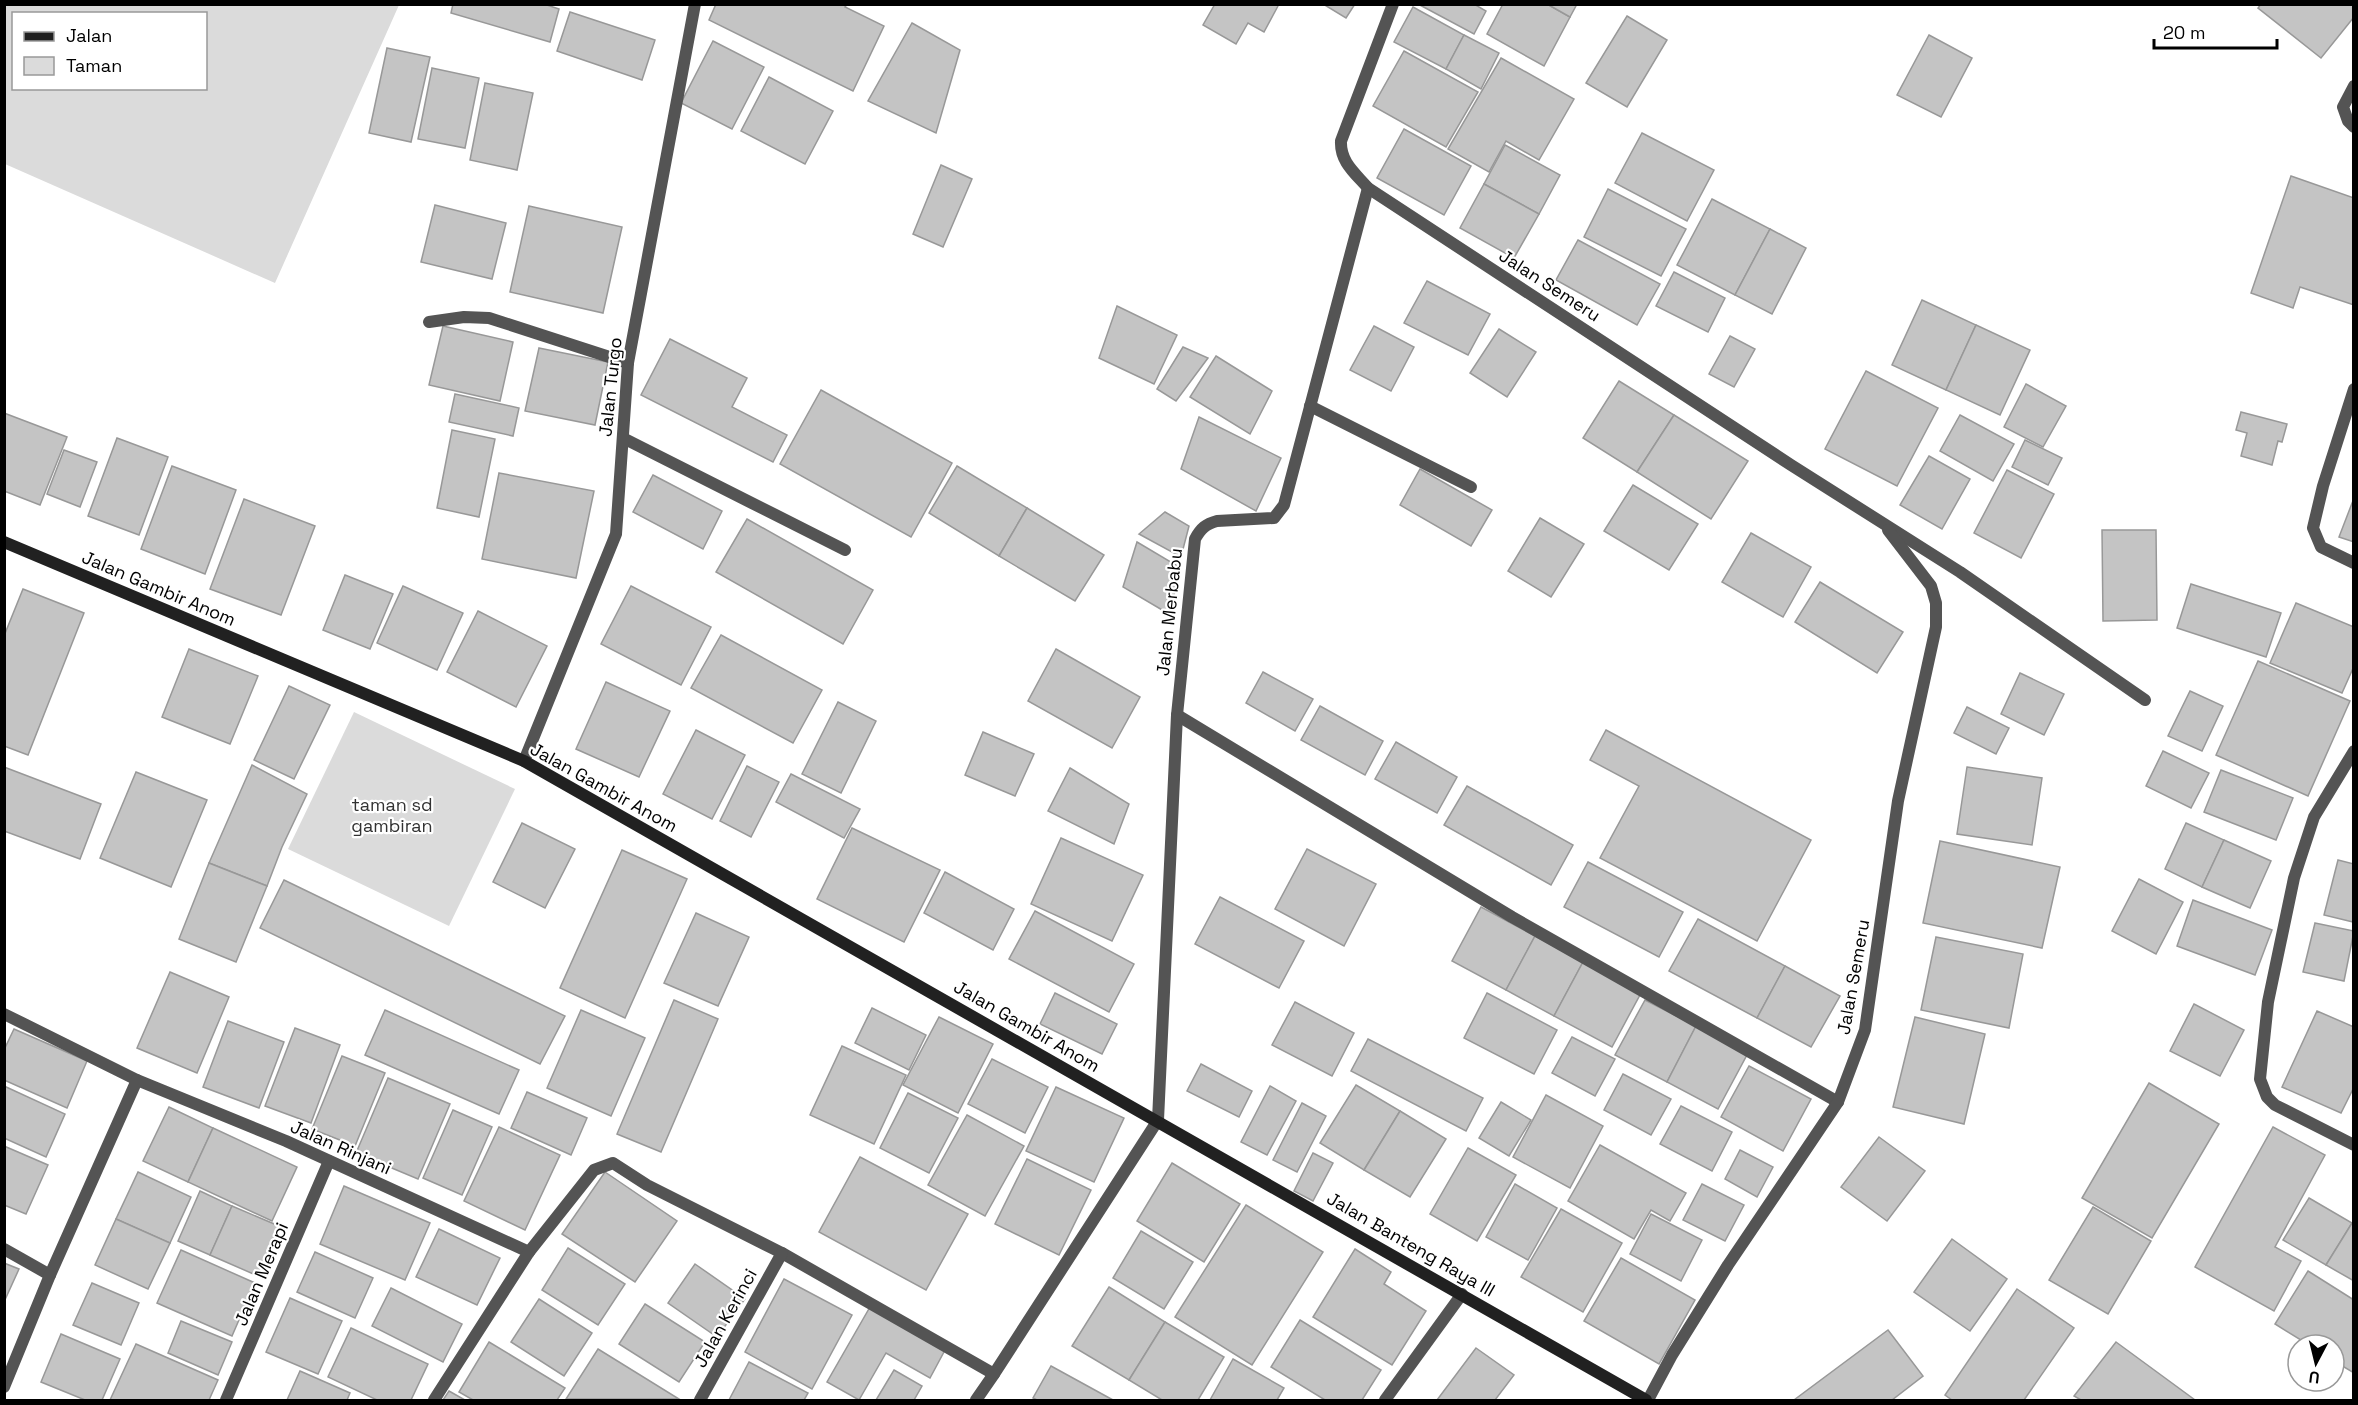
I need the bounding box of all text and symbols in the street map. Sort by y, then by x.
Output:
legend [12,12,207,90]
scale bar [2154,12,2277,50]
text: 20 m [2163,21,2206,44]
text: Jalan [66,24,112,47]
text: Taman [66,54,122,77]
street label: Jalan Semeru [1495,244,1605,326]
street label: Jalan Turgo [593,336,627,438]
street label: Jalan Gambir Anom [79,545,239,631]
street label: Jalan Merbabu [1151,547,1187,677]
street label: Jalan Gambir Anom [526,737,682,837]
park label: taman sd gambiran [351,793,433,837]
street label: Jalan Semeru [1832,918,1874,1036]
street label: Jalan Gambir Anom [950,975,1104,1077]
street label: Jalan Rinjani [287,1115,395,1179]
street label: Jalan Banteng Raya III [1323,1186,1499,1302]
street label: Jalan Merapi [229,1219,293,1329]
street label: Jalan Kerinci [688,1264,762,1372]
north arrow [2286,1333,2346,1393]
text: U [2308,1366,2321,1388]

